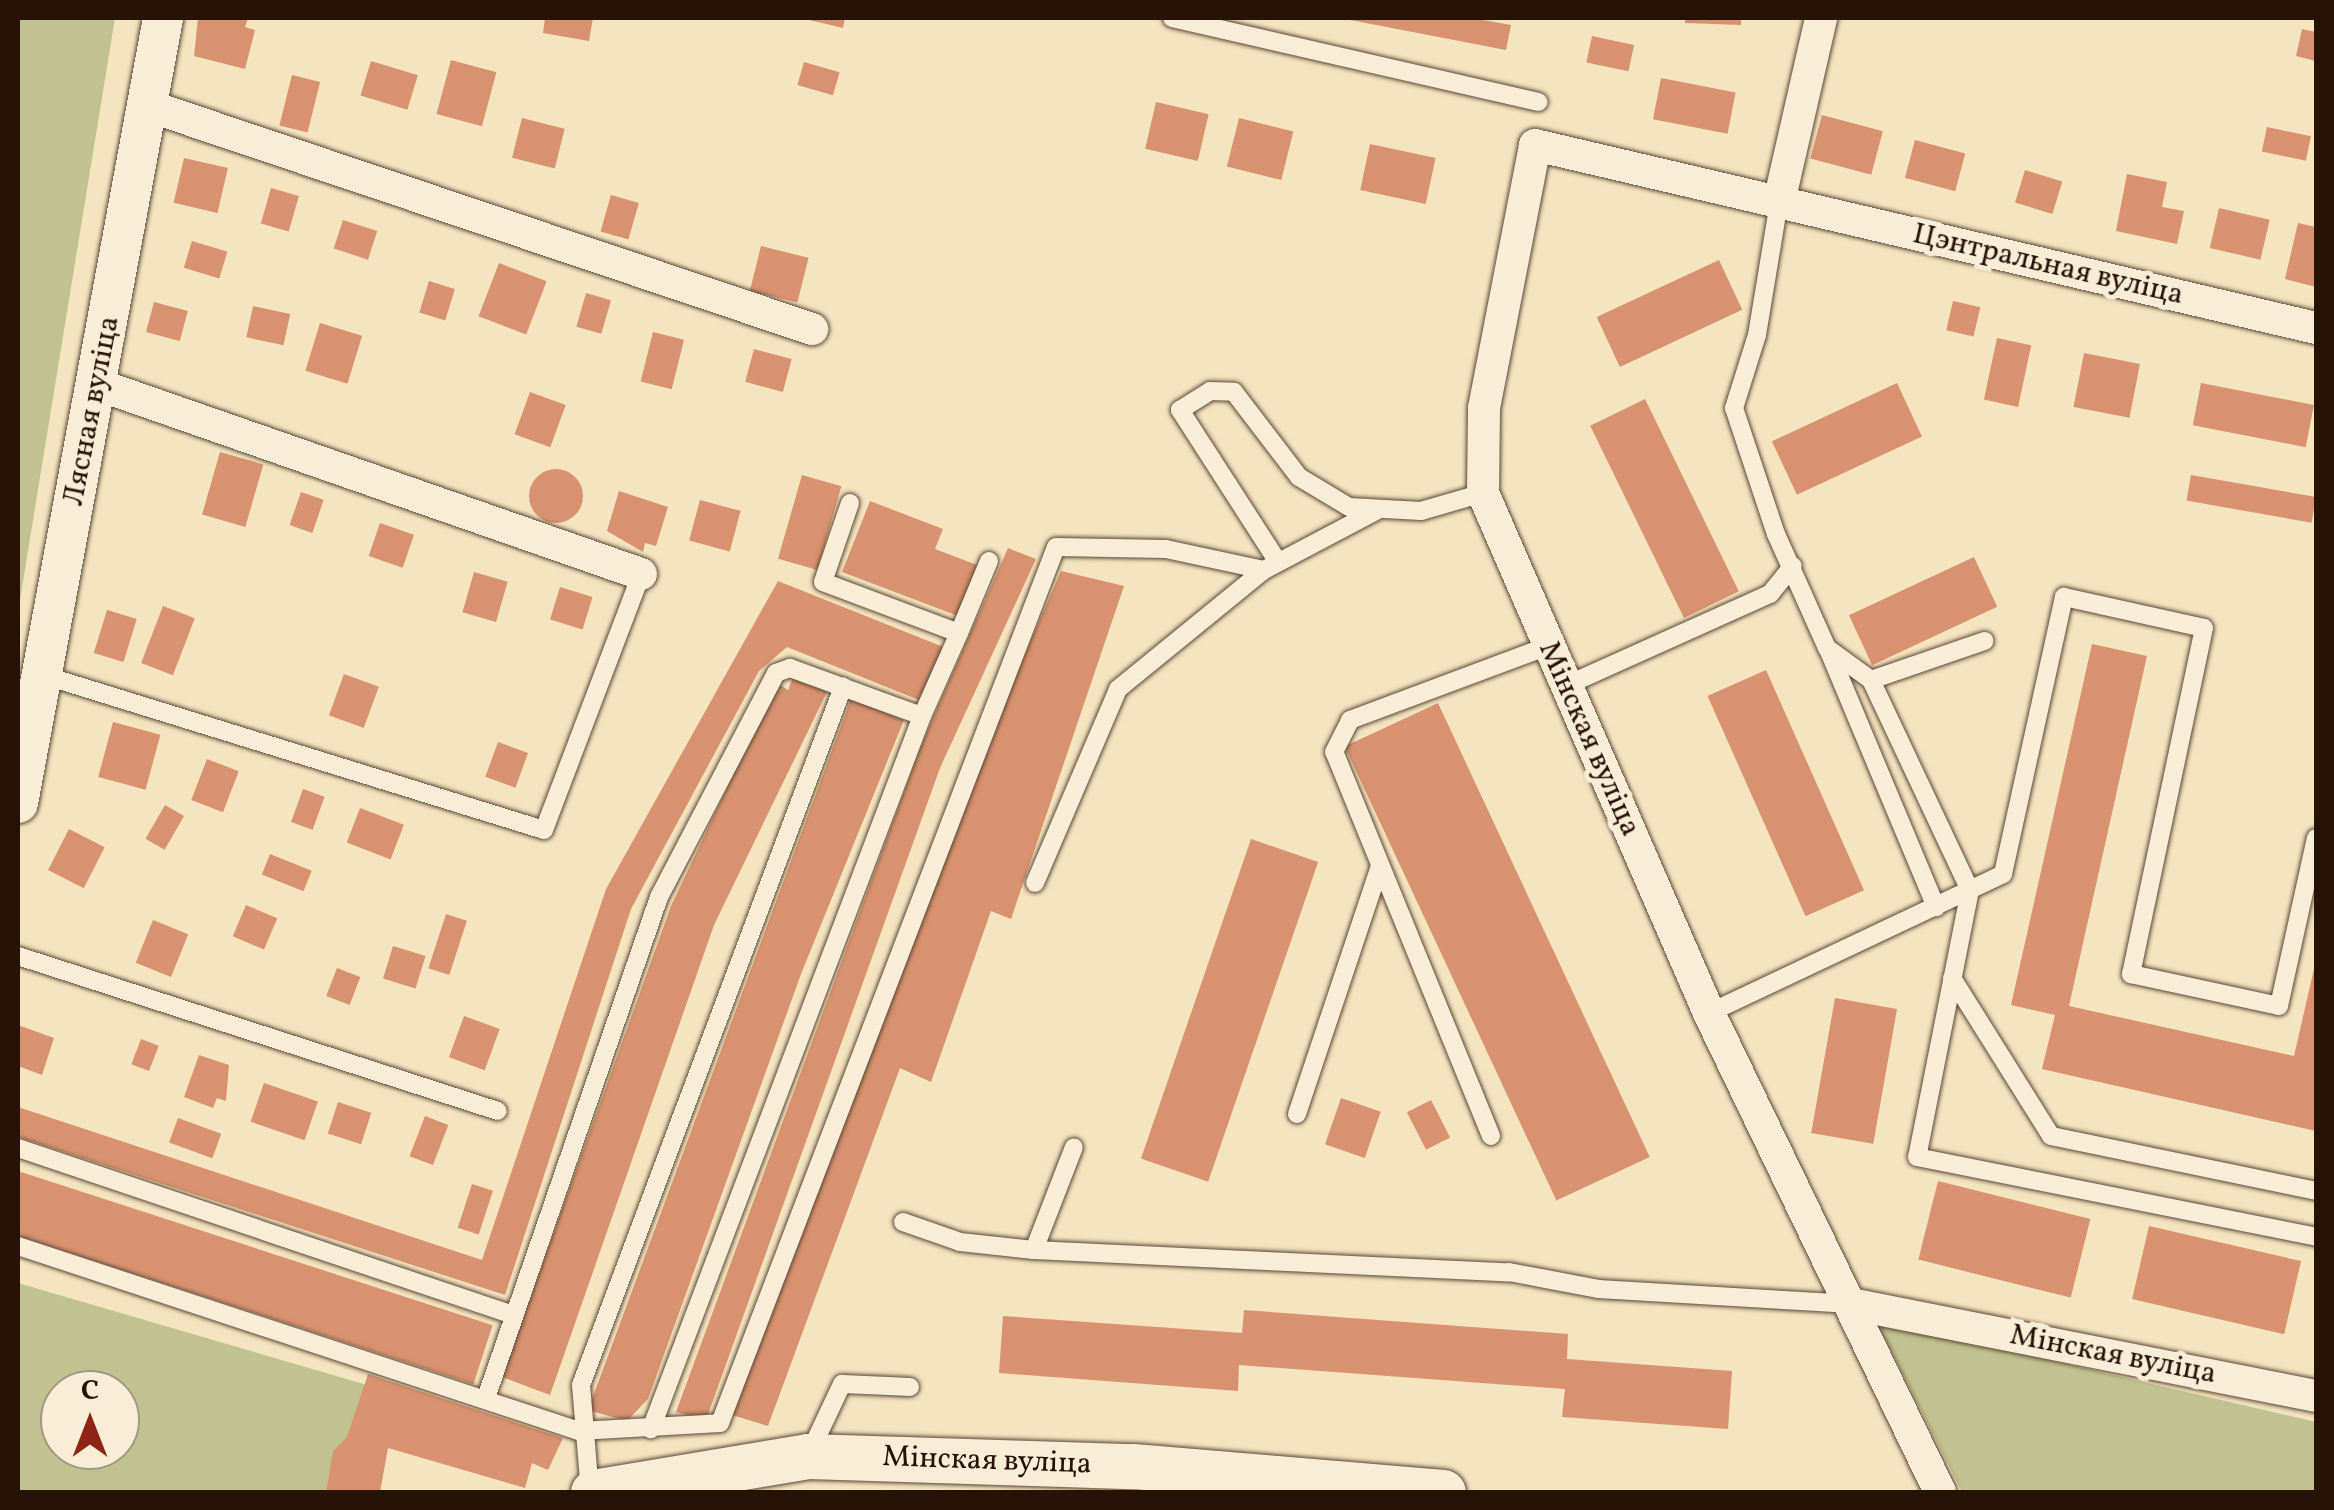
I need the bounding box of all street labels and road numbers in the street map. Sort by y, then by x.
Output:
street label: Цэнтральная вуліца [1909,216,2187,314]
street label: Лясная вуліца [56,313,128,509]
street label: Мінская вуліца [1530,636,1648,842]
street label: Мінская вуліца [2007,1317,2219,1393]
street label: Мінская вуліца [882,1439,1092,1483]

